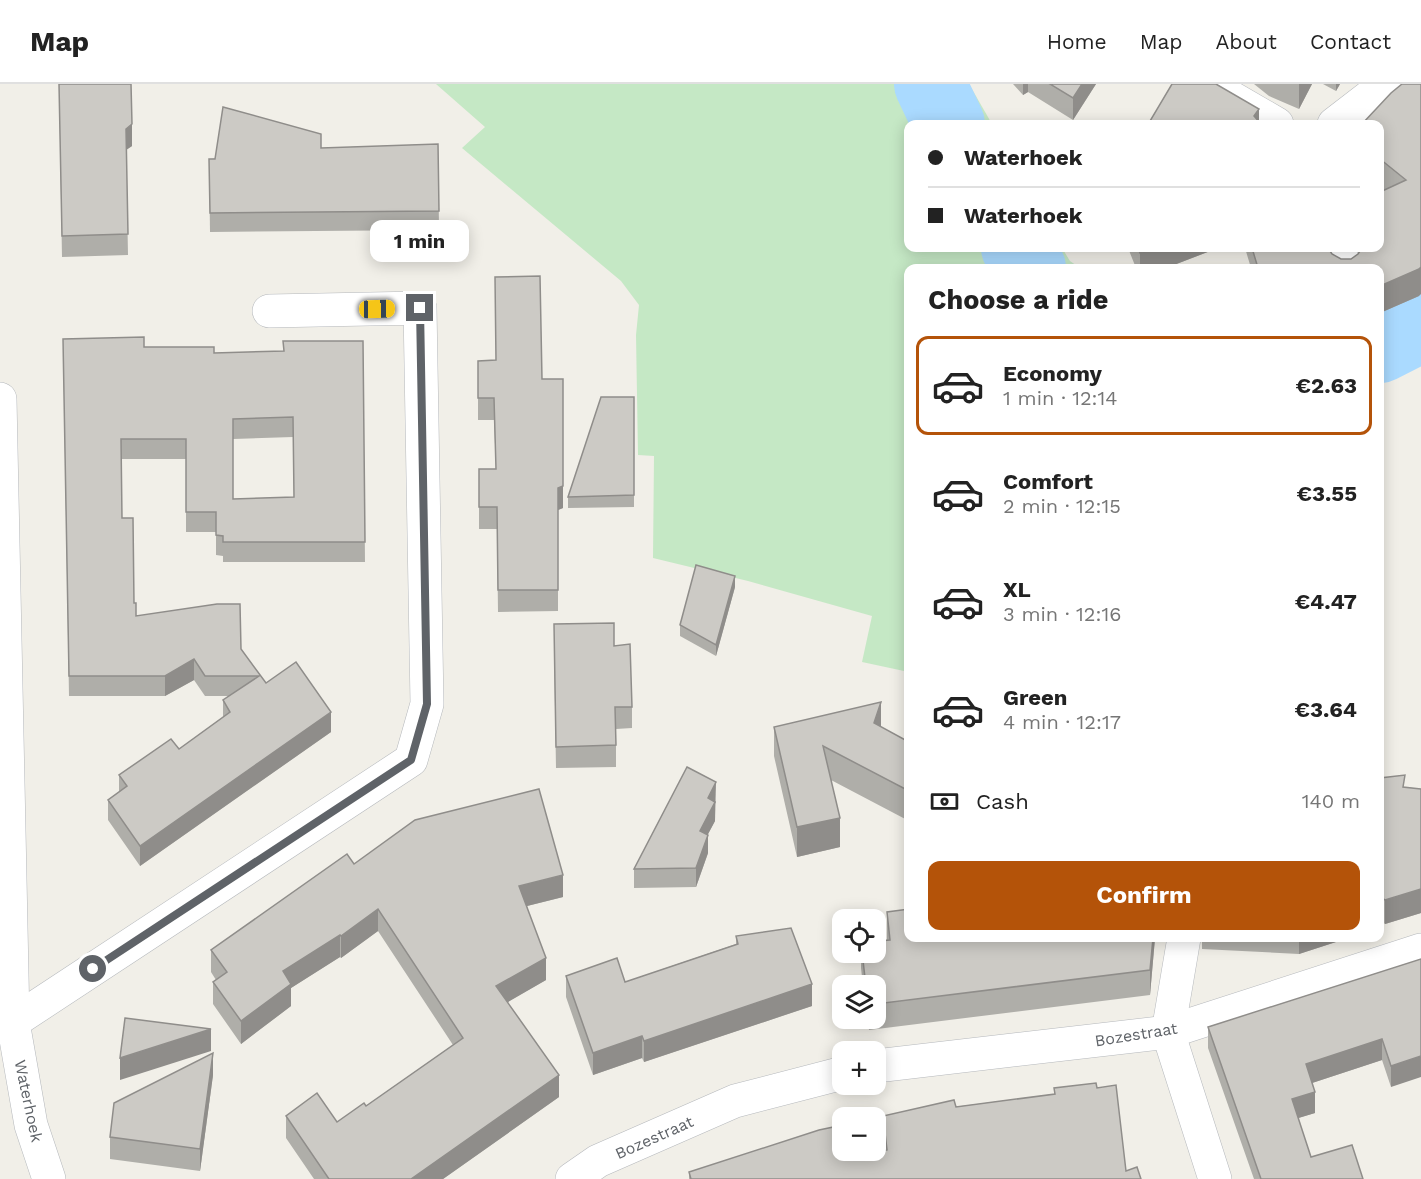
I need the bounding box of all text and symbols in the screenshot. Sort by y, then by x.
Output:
text: Map [30,25,89,58]
text: Home [1047,29,1107,54]
text: Map [1140,29,1183,54]
text: About [1216,29,1277,54]
text: Contact [1310,29,1391,54]
text: Waterhoek [964,145,1082,170]
text: Waterhoek [964,203,1082,228]
callout: 1 min [370,221,470,263]
text: 1 min [394,229,445,253]
text: Choose a ride [928,284,1108,316]
route end [406,294,433,321]
car [359,300,395,318]
icon: car [931,359,985,413]
text: Economy [1003,361,1102,386]
text: €2.63 [1296,373,1357,398]
text: 1 min · 12:14 [1003,386,1118,410]
icon: car [931,467,985,521]
text: Comfort [1003,469,1093,494]
text: €3.55 [1296,481,1357,506]
text: 2 min · 12:15 [1003,494,1121,518]
icon: car [931,575,985,629]
text: XL [1003,577,1031,602]
text: €4.47 [1295,589,1357,614]
text: 3 min · 12:16 [1003,602,1121,626]
icon: car [931,683,985,737]
text: Green [1003,685,1067,710]
text: €3.64 [1294,697,1357,722]
text: 4 min · 12:17 [1003,710,1121,734]
icon: cash [928,785,961,818]
text: Cash [976,789,1029,814]
text: 140 m [1302,789,1360,813]
button: Confirm [928,861,1360,930]
map controls [832,909,886,1161]
button: locate [832,909,886,963]
route start [79,955,106,982]
button: layers [832,975,886,1029]
street label: Bozestraat [1093,1019,1179,1050]
button: + [832,1041,886,1095]
street label: Waterhoek [11,1058,47,1144]
button: − [832,1107,886,1161]
street label: Bozestraat [612,1112,696,1163]

